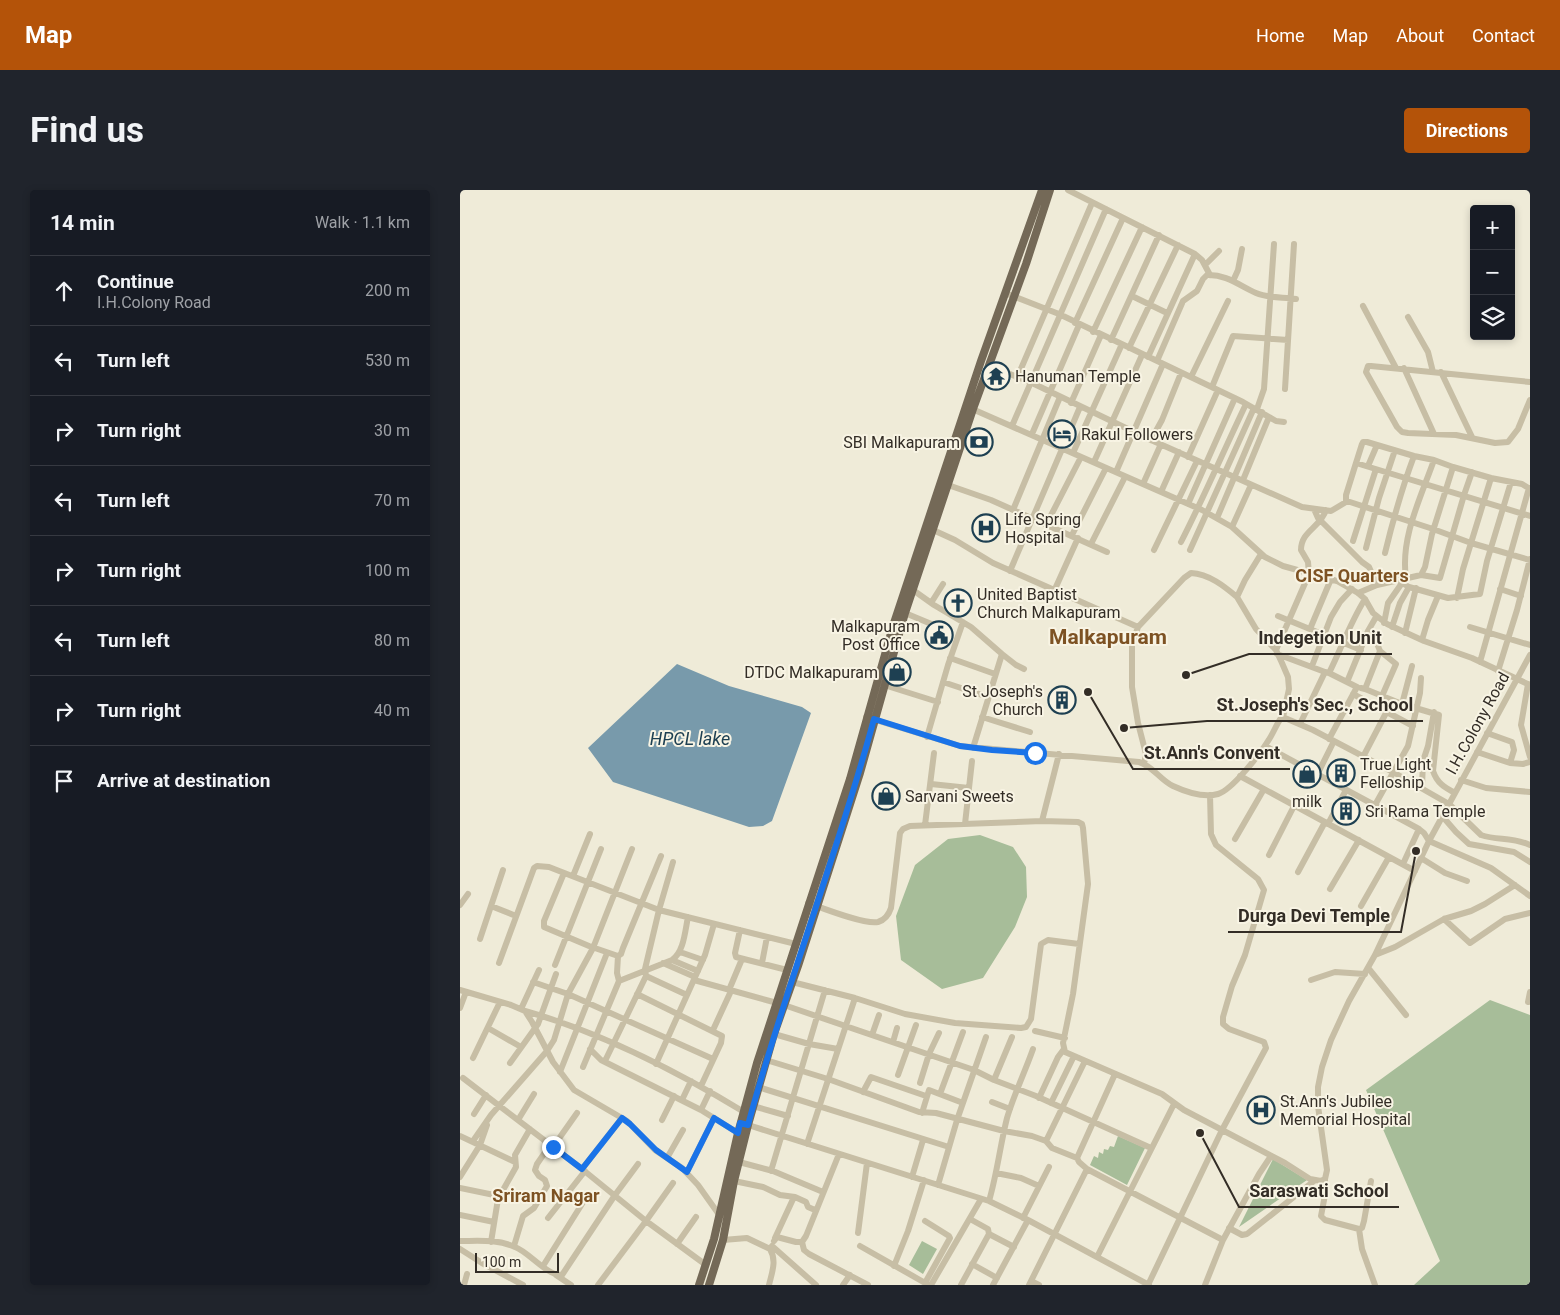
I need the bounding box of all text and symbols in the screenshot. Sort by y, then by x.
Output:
text: Map [25,21,72,49]
text: Home [1256,25,1305,46]
text: Map [1333,25,1368,46]
text: About [1396,25,1444,46]
text: Contact [1472,25,1535,46]
button: Directions [1404,108,1530,153]
text: Find us [30,110,144,151]
map controls [1470,205,1515,340]
button: + [1470,205,1515,250]
text: 14 min [50,211,115,235]
text: Walk · 1.1 km [315,213,410,232]
button: − [1470,250,1515,295]
text: Continue [97,270,174,293]
icon: ahead [50,277,78,305]
text: 200 m [365,281,410,300]
text: I.H.Colony Road [97,293,211,312]
button: layers [1470,295,1515,340]
icon: left [50,347,78,375]
text: Turn left [97,349,170,372]
text: 530 m [365,351,410,370]
temple icon: Hanuman Temple [981,361,1011,391]
place label: Hanuman Temple [1015,367,1141,386]
icon: right [50,417,78,445]
text: Turn right [97,419,181,442]
hotel icon: Rakul Followers [1047,419,1077,449]
text: 30 m [374,421,410,440]
place label: Rakul Followers [1081,425,1193,444]
bank icon: SBI Malkapuram [964,427,994,457]
place label: SBI Malkapuram [843,433,960,452]
icon: left [50,487,78,515]
text: Turn left [97,489,170,512]
text: 70 m [374,491,410,510]
place label: Life Spring Hospital [1005,510,1081,547]
hospital icon: Life Spring Hospital [971,513,1001,543]
icon: right [50,557,78,585]
text: Turn right [97,559,181,582]
text: 100 m [365,561,410,580]
district label: CISF Quarters [1295,565,1409,586]
place label: United Baptist Church Malkapuram [977,585,1121,622]
church icon: United Baptist Church Malkapuram [943,588,973,618]
place label: Malkapuram Post Office [831,617,920,654]
public building icon: Malkapuram Post Office [924,620,954,650]
callout: Indegetion Unit [1249,621,1392,654]
district label: Malkapuram [1049,625,1167,649]
icon: left [50,627,78,655]
text: Indegetion Unit [1258,627,1382,648]
text: Turn left [97,629,170,652]
text: 80 m [374,631,410,650]
shop icon: DTDC Malkapuram [882,657,912,687]
place label: DTDC Malkapuram [744,663,878,682]
street label: I.H.Colony Road [1442,669,1513,778]
place label: St Joseph's Church [962,682,1043,719]
building icon: St Joseph's Church [1047,685,1077,715]
callout: St.Joseph's Sec., School [1207,688,1423,721]
text: St.Joseph's Sec., School [1217,694,1413,715]
icon: right [50,697,78,725]
text: Turn right [97,699,181,722]
text: 40 m [374,701,410,720]
water label: HPCL lake [650,728,730,749]
callout: St.Ann's Convent [1133,736,1290,769]
route start [1024,742,1047,765]
text: St.Ann's Convent [1144,742,1280,763]
place label: True Light Felloship [1360,755,1431,792]
building icon: True Light Felloship [1326,758,1356,788]
shop icon: milk [1292,759,1322,789]
icon: arrive [50,767,78,795]
text: Arrive at destination [97,769,270,792]
shop icon: Sarvani Sweets [871,781,901,811]
place label: Sarvani Sweets [905,787,1014,806]
place label: milk [1292,792,1323,811]
building icon: Sri Rama Temple [1331,796,1361,826]
place label: Sri Rama Temple [1365,802,1485,821]
callout: Durga Devi Temple [1228,899,1401,932]
text: Durga Devi Temple [1238,905,1390,926]
place label: St.Ann's Jubilee Memorial Hospital [1280,1092,1411,1129]
hospital icon: St.Ann's Jubilee Memorial Hospital [1246,1095,1276,1125]
route end [542,1136,565,1159]
callout: Saraswati School [1239,1174,1399,1207]
text: Saraswati School [1249,1180,1389,1201]
district label: Sriram Nagar [492,1185,600,1206]
scale bar [475,1250,559,1273]
text: 100 m [482,1254,521,1270]

